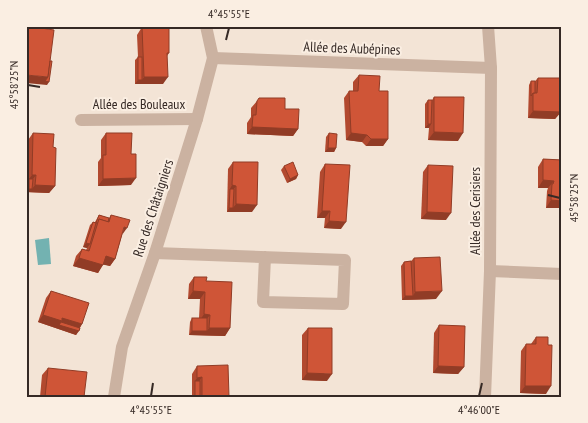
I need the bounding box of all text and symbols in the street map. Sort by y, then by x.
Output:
text: 4°45'55"E [208,6,250,21]
street label: Allée des Aubépines [303,37,401,59]
text: 45°58'25"N [6,61,21,109]
street label: Allée des Bouleaux [93,95,185,113]
street label: Rue des Châtaigniers [129,157,177,259]
street label: Allée des Cerisiers [466,167,484,255]
text: 45°58'25"N [566,174,581,222]
text: 4°45'55"E [130,402,172,417]
text: 4°46'00"E [458,402,500,417]

